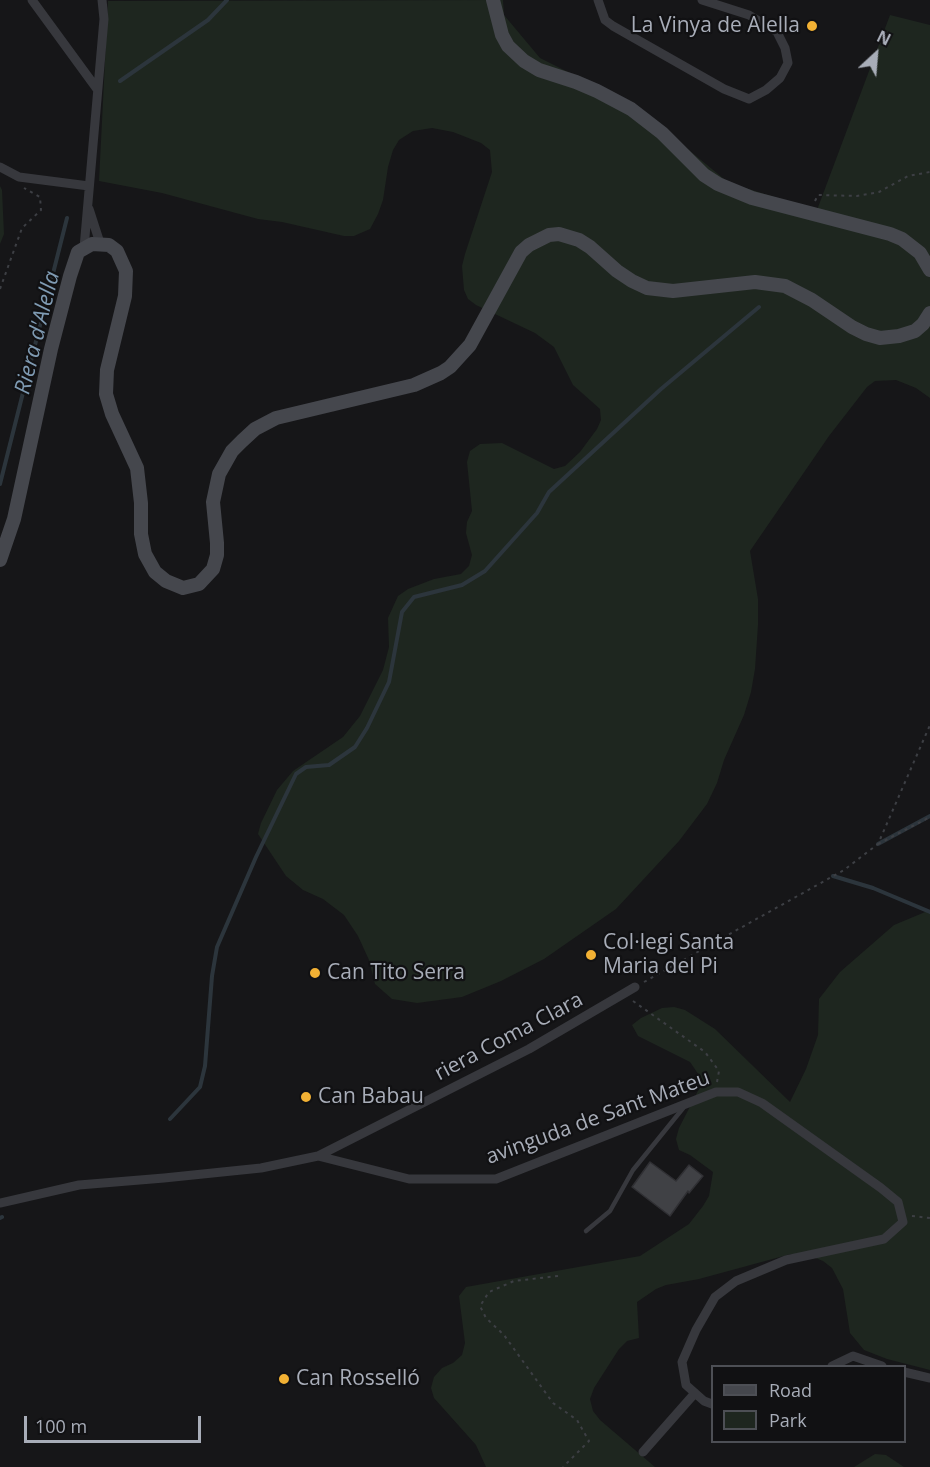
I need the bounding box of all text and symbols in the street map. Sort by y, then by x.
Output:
place label: La Vinya de Alella [631,13,800,39]
marker: La Vinya de Alella [805,19,819,33]
north arrow [846,24,906,84]
text: N [873,25,895,51]
water label: Riera d'Alella [10,269,66,397]
place label: Col·legi Santa Maria del Pi [603,930,734,980]
marker: Col·legi Santa Maria del Pi [584,948,598,962]
place label: Can Tito Serra [327,960,465,986]
marker: Can Tito Serra [308,966,322,980]
street label: riera Coma Clara [431,987,587,1087]
street label: avinguda de Sant Mateu [483,1066,713,1170]
place label: Can Babau [318,1084,424,1110]
marker: Can Babau [299,1090,313,1104]
legend [711,1365,906,1443]
place label: Can Rosselló [296,1366,420,1392]
marker: Can Rosselló [277,1372,291,1386]
text: Road [769,1378,812,1402]
scale bar [27,1404,204,1442]
text: Park [769,1408,807,1432]
text: 100 m [35,1414,87,1438]

